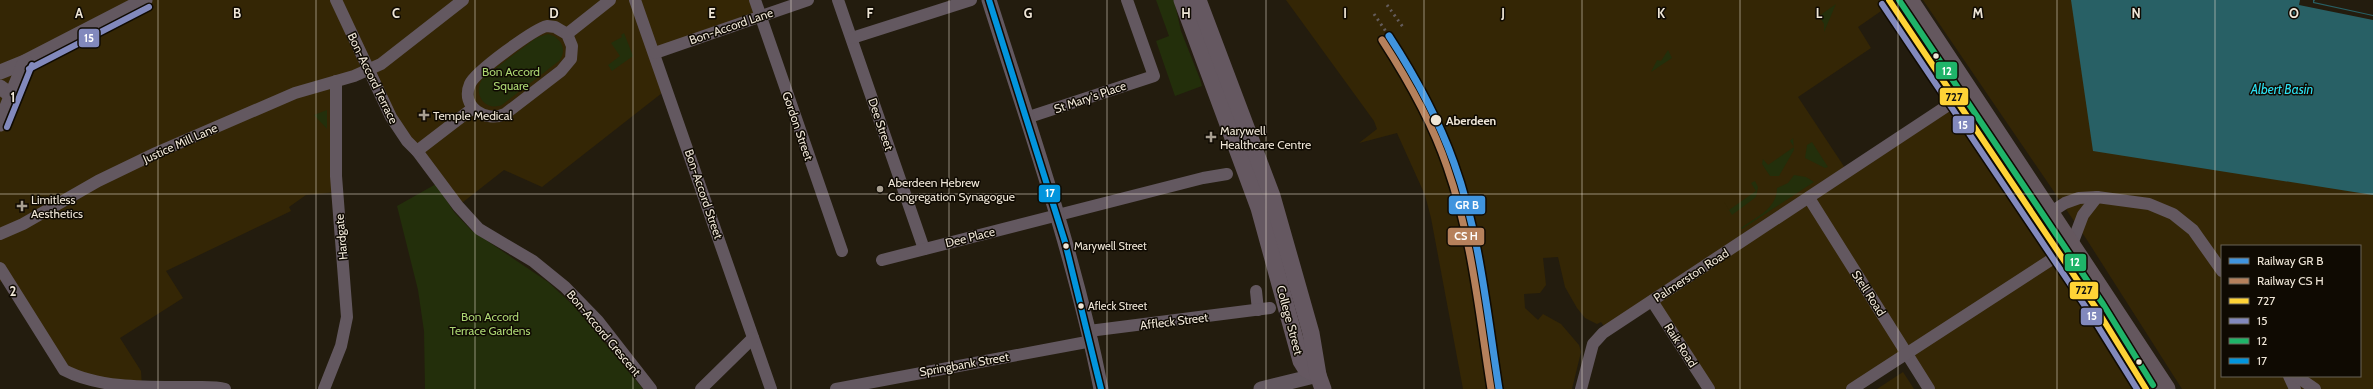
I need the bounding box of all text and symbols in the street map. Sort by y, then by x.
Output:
text: A [75,5,84,21]
text: B [233,5,241,21]
text: C [392,5,400,21]
text: D [549,5,559,21]
street label: Bon-Accord Lane [687,5,775,47]
text: E [708,5,716,21]
text: F [867,5,874,21]
text: G [1024,5,1033,21]
text: H [1181,5,1191,21]
text: I [1343,5,1347,21]
text: J [1500,5,1505,21]
text: K [1657,5,1666,21]
text: L [1816,5,1823,21]
text: M [1973,5,1984,21]
text: N [2131,5,2141,21]
text: O [2289,5,2299,21]
line badge: 15 [78,28,100,48]
street label: Bon-Accord Terrace [344,30,402,126]
text: 15 [84,31,94,45]
unlabelled marker [1931,51,1941,61]
line badge: 12 [1935,61,1958,80]
park label: Bon Accord Square [482,64,540,93]
text: 12 [1942,64,1952,78]
street label: St Mary's Place [1052,78,1128,116]
water label: Albert Basin [2250,81,2313,97]
line badge: 727 [1939,87,1969,106]
text: 1 [11,89,15,105]
street label: Gordon Street [779,90,817,162]
text: 727 [1945,90,1963,104]
street label: Dee Street [865,96,897,152]
place label: Temple Medical [433,108,513,123]
marker: Temple Medical [418,109,430,121]
marker: Aberdeen [1429,113,1443,127]
place label: Aberdeen [1446,113,1496,128]
line badge: 15 [1952,115,1975,134]
text: 15 [1958,118,1968,132]
street label: Justice Mill Lane [139,120,220,167]
place label: Marywell Healthcare Centre [1220,123,1311,152]
marker: Marywell Healthcare Centre [1205,131,1217,143]
street label: Bon-Accord Street [682,147,726,241]
place label: Aberdeen Hebrew Congregation Synagogue [888,175,1015,204]
marker: Aberdeen Hebrew Congregation Synagogue [875,184,885,194]
line badge: 17 [1038,184,1061,203]
text: 17 [1045,186,1055,200]
place label: Limitless Aesthetics [31,192,83,221]
line badge: GR B [1448,195,1486,215]
text: GR B [1455,198,1479,212]
marker: Limitless Aesthetics [16,200,28,212]
street label: Hardgate [332,213,350,261]
street label: Dee Place [944,224,996,250]
line badge: CS H [1447,227,1485,246]
text: CS H [1454,229,1478,243]
place label: Marywell Street [1074,239,1147,253]
marker: Marywell Street [1061,241,1071,251]
street label: Palmerston Road [1651,245,1731,305]
legend [2221,245,2361,377]
line badge: 12 [2064,253,2087,272]
text: Railway GR B [2257,253,2323,268]
text: 12 [2070,255,2080,269]
street label: Stell Road [1849,267,1889,319]
text: Railway CS H [2257,273,2324,288]
line badge: 727 [2069,281,2099,300]
text: 2 [10,283,17,299]
text: 727 [2075,283,2093,297]
street label: College Street [1274,284,1306,356]
street label: Bon-Accord Crescent [564,287,644,379]
text: 727 [2257,293,2275,308]
place label: Afleck Street [1088,299,1147,313]
marker: Afleck Street [1076,301,1086,311]
line badge: 15 [2080,307,2103,326]
park label: Bon Accord Terrace Gardens [449,309,531,338]
street label: Affleck Street [1139,309,1209,333]
text: 15 [2087,309,2097,323]
text: 15 [2257,313,2267,328]
street label: Raik Road [1661,320,1701,370]
text: 12 [2257,333,2267,348]
street label: Springbank Street [918,349,1010,379]
text: 17 [2257,353,2267,368]
unlabelled marker [2134,357,2144,367]

